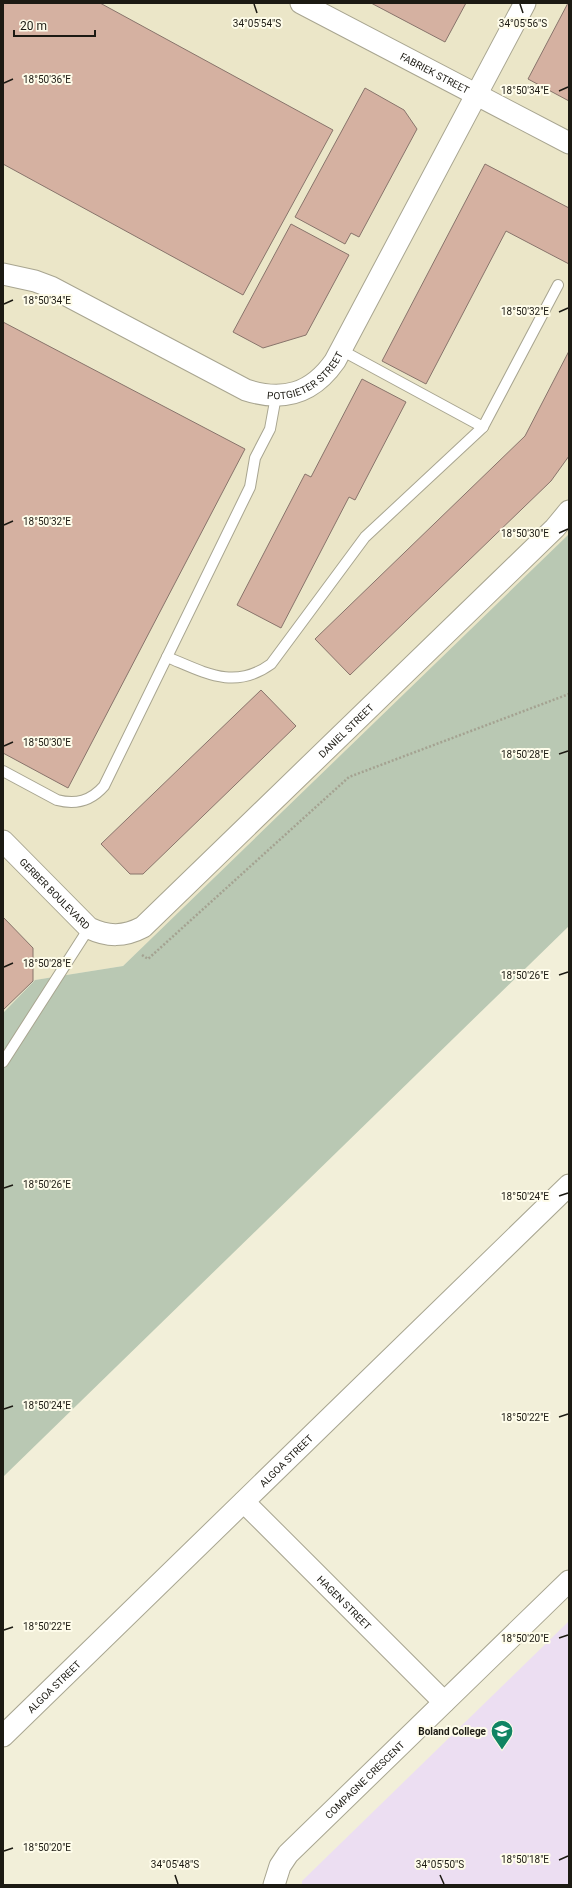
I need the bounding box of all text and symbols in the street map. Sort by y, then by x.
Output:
scale bar [14,12,95,38]
text: 34°05'54"S [233,18,281,29]
text: 34°05'56"S [499,18,547,29]
text: 20 m [20,19,47,33]
street label: FABRIEK STREET [398,50,471,95]
text: 18°50'36"E [23,74,71,85]
text: 18°50'34"E [501,85,549,96]
text: 18°50'34"E [23,295,71,306]
text: 18°50'32"E [501,306,549,317]
street label: POTGIETER STREET [267,350,345,401]
text: 18°50'32"E [23,516,71,527]
text: 18°50'30"E [501,528,549,539]
street label: DANIEL STREET [316,702,376,760]
text: 18°50'30"E [23,737,71,748]
text: 18°50'28"E [501,749,549,760]
street label: GERBER BOULEVARD [18,856,92,931]
text: 18°50'28"E [23,958,71,969]
text: 18°50'26"E [501,970,549,981]
text: 18°50'26"E [23,1179,71,1190]
text: 18°50'24"E [501,1191,549,1202]
text: 18°50'24"E [23,1400,71,1411]
text: 18°50'22"E [501,1412,549,1423]
street label: ALGOA STREET [257,1432,315,1489]
street label: HAGEN STREET [315,1573,374,1632]
text: 18°50'22"E [23,1621,71,1632]
text: 18°50'20"E [501,1633,549,1644]
street label: ALGOA STREET [25,1658,83,1715]
school or university icon: Boland College [489,1718,515,1751]
place label: Boland College [418,1726,487,1737]
street label: COMPAGNE CRESCENT [323,1739,406,1821]
text: 18°50'20"E [23,1842,71,1853]
text: 18°50'18"E [501,1854,549,1865]
text: 34°05'48"S [151,1859,199,1870]
text: 34°05'50"S [416,1859,464,1870]

